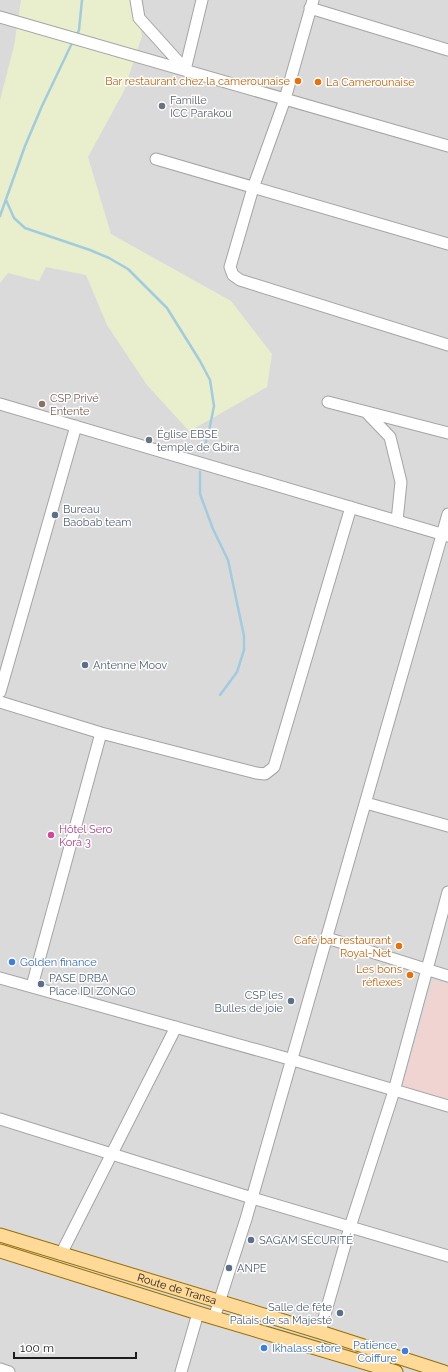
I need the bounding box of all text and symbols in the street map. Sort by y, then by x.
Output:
place label: Bar restaurant chez la camerounaise [105,75,291,88]
marker: Bar restaurant chez la camerounaise [293,76,303,86]
place label: La Camerounaise [326,76,415,89]
marker: La Camerounaise [313,77,323,87]
place label: Famille ICC Parakou [170,94,232,120]
marker: Famille ICC Parakou [157,101,167,111]
place label: CSP Privé Entente [50,392,99,418]
marker: CSP Privé Entente [37,399,47,409]
place label: Église EBSE temple de Gbira [157,427,239,454]
marker: Église EBSE temple de Gbira [144,435,154,445]
place label: Bureau Baobab team [63,503,131,529]
marker: Bureau Baobab team [50,510,60,520]
place label: Antenne Moov [93,659,167,672]
marker: Antenne Moov [80,660,90,670]
place label: Hôtel Sero Kora 3 [59,823,113,849]
marker: Hôtel Sero Kora 3 [46,830,56,840]
place label: Café bar restaurant Royal-Net [294,934,391,960]
marker: Café bar restaurant Royal-Net [394,941,404,951]
place label: Golden finance [20,956,97,969]
marker: Golden finance [7,957,17,967]
place label: Les bons réflexes [356,963,402,989]
marker: Les bons réflexes [405,970,415,980]
place label: PASE DRBA Place IDI ZONGO [49,972,136,998]
marker: PASE DRBA Place IDI ZONGO [36,979,46,989]
place label: CSP les Bulles de joie [215,989,284,1015]
marker: CSP les Bulles de joie [286,996,296,1006]
place label: SAGAM SÉCURITÉ [259,1233,353,1247]
marker: SAGAM SÉCURITÉ [246,1235,256,1245]
place label: ANPE [237,1262,267,1275]
marker: ANPE [224,1263,234,1273]
street label: Route de Transa [136,1271,218,1307]
place label: Salle de fête Palais de sa Majesté [230,1301,333,1327]
marker: Salle de fête Palais de sa Majesté [335,1308,345,1318]
scale bar [14,1334,136,1360]
place label: Patience Coiffure [353,1339,398,1365]
text: 100 m [20,1341,54,1355]
place label: Ikhalass store [272,1342,342,1355]
marker: Ikhalass store [259,1343,269,1353]
marker: Patience Coiffure [400,1346,410,1356]

